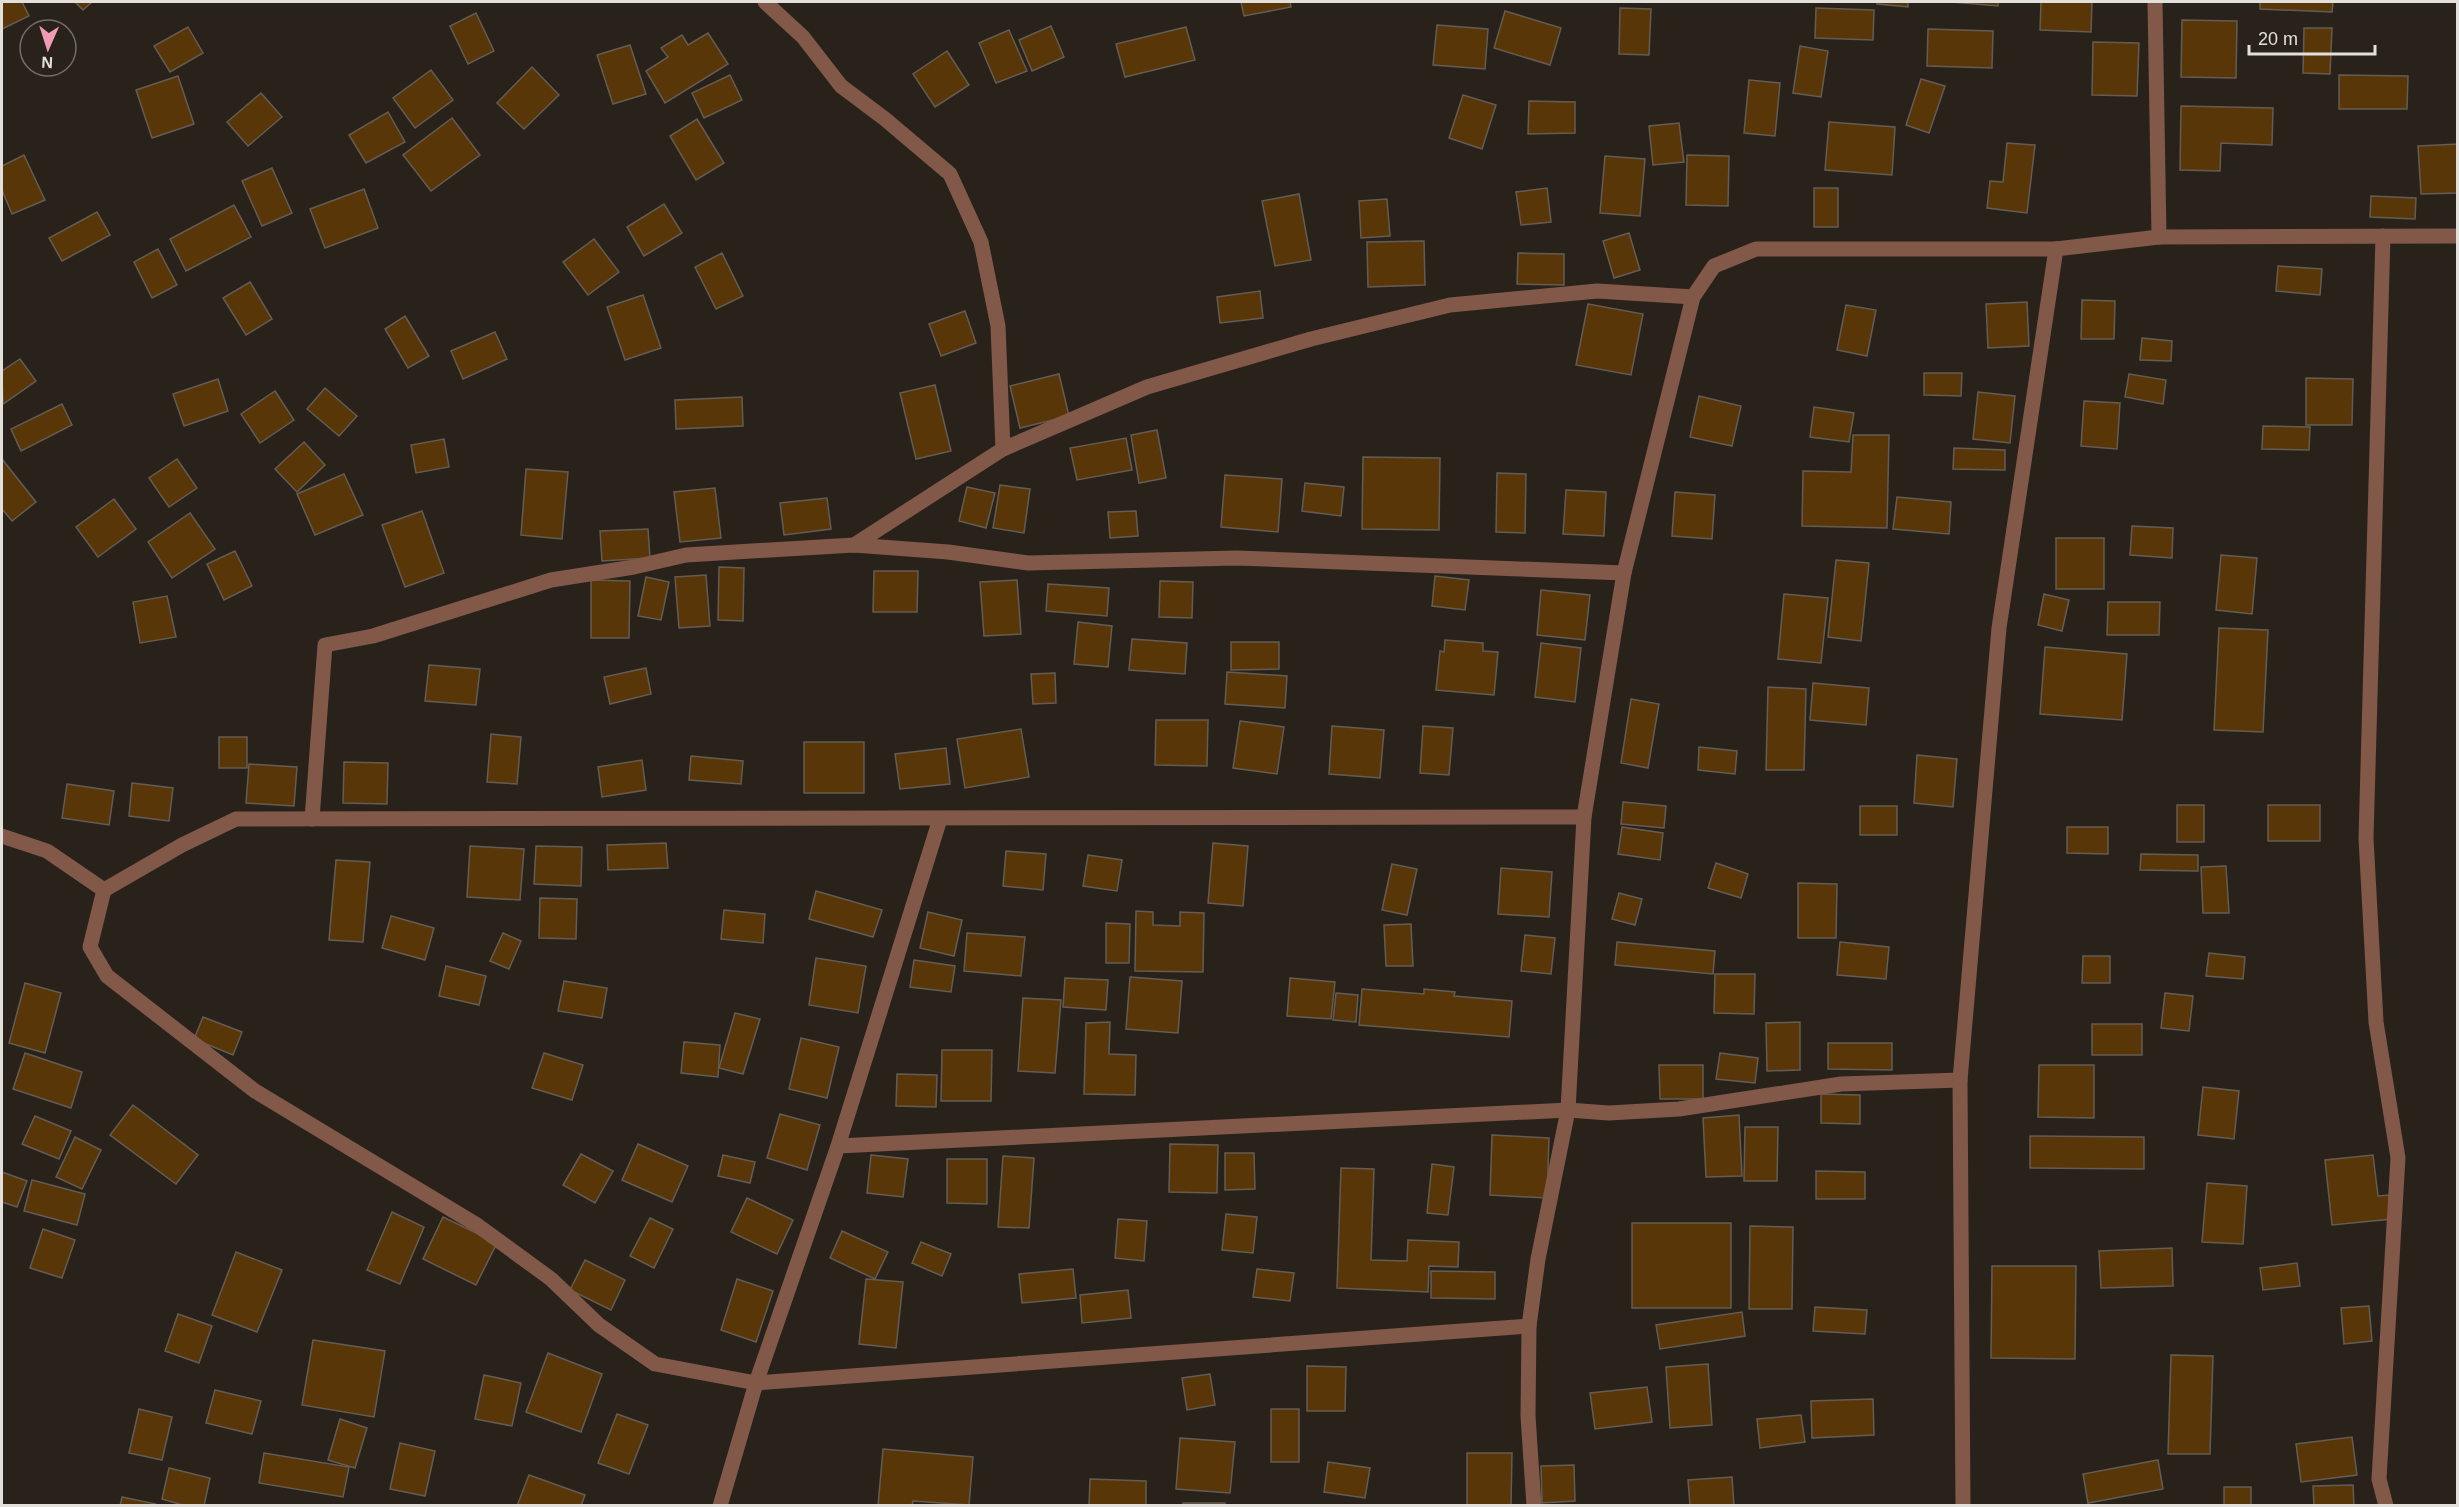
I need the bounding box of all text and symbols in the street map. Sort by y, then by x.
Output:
north arrow [18,18,78,78]
scale bar [2249,18,2375,56]
text: 20 m [2258,29,2298,49]
text: N [41,54,53,71]

